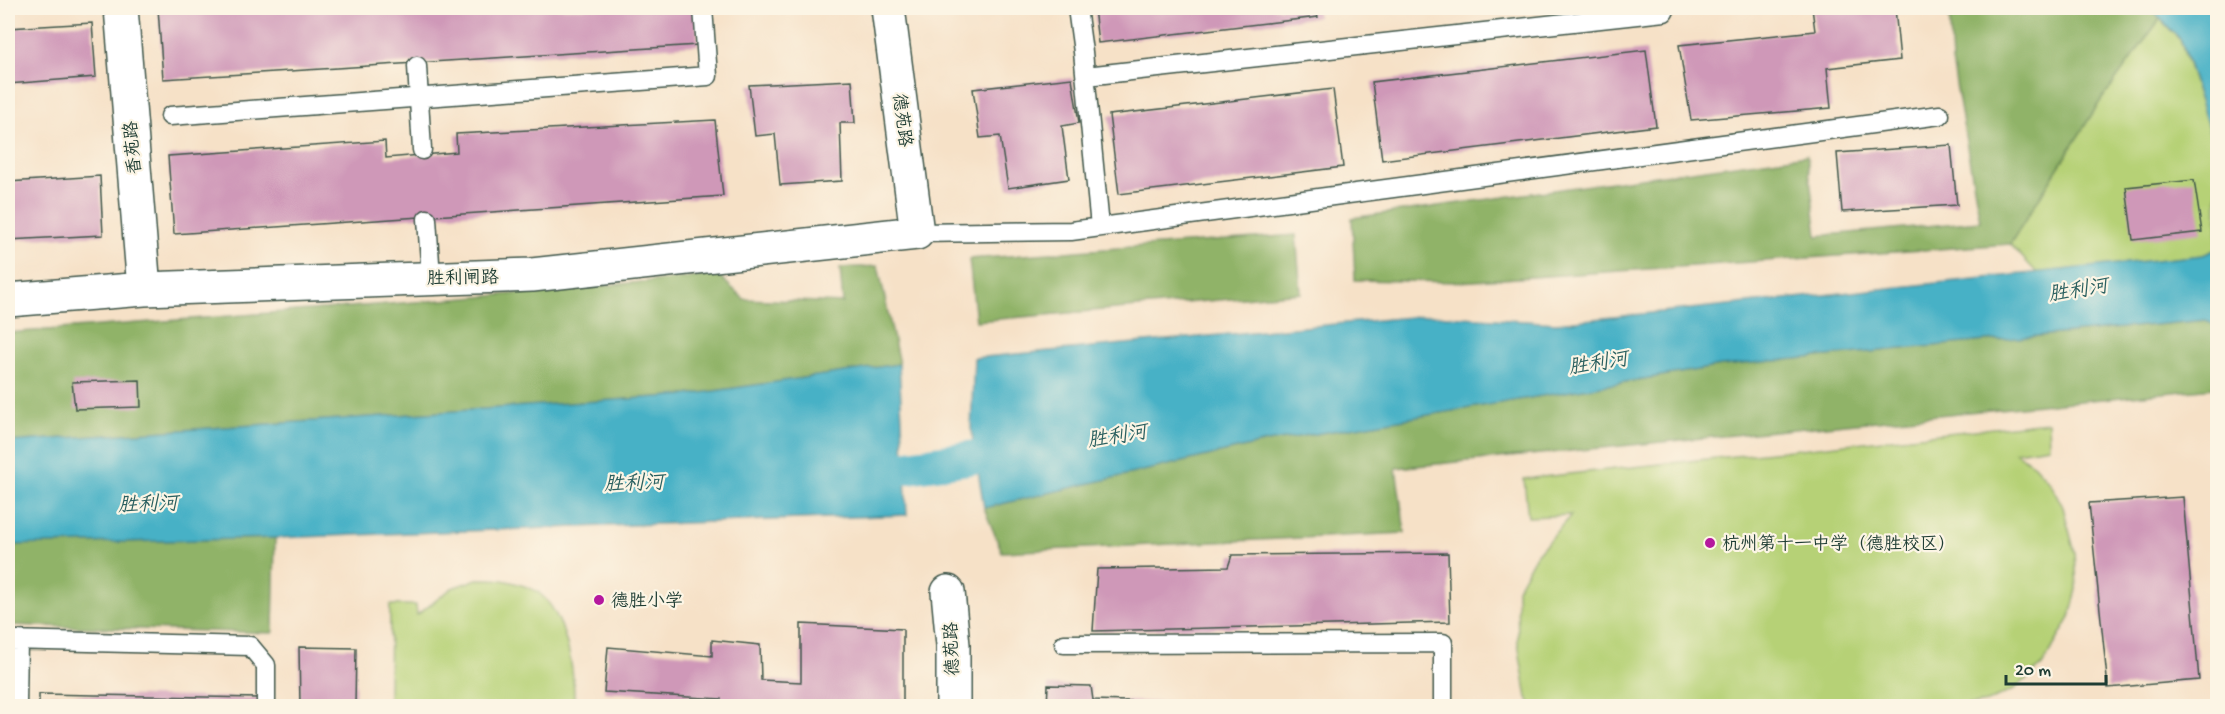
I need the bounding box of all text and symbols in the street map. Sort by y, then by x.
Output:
street label: 德苑路 [887,92,915,148]
street label: 香苑路 [121,120,147,176]
street label: 胜利闸路 [427,267,499,291]
water label: 胜利河 [2047,274,2113,309]
water label: 胜利河 [1567,347,1633,382]
water label: 胜利河 [1086,420,1152,455]
water label: 胜利河 [604,471,668,498]
water label: 胜利河 [118,492,182,519]
place label: 杭州第十一中学（德胜校区） [1722,534,1956,556]
marker: 杭州第十一中学（德胜校区） [1703,536,1717,550]
place label: 德胜小学 [611,591,683,613]
marker: 德胜小学 [592,593,606,607]
street label: 德苑路 [941,622,965,676]
scale bar [2006,648,2106,686]
text: 20 m [2015,661,2051,682]

